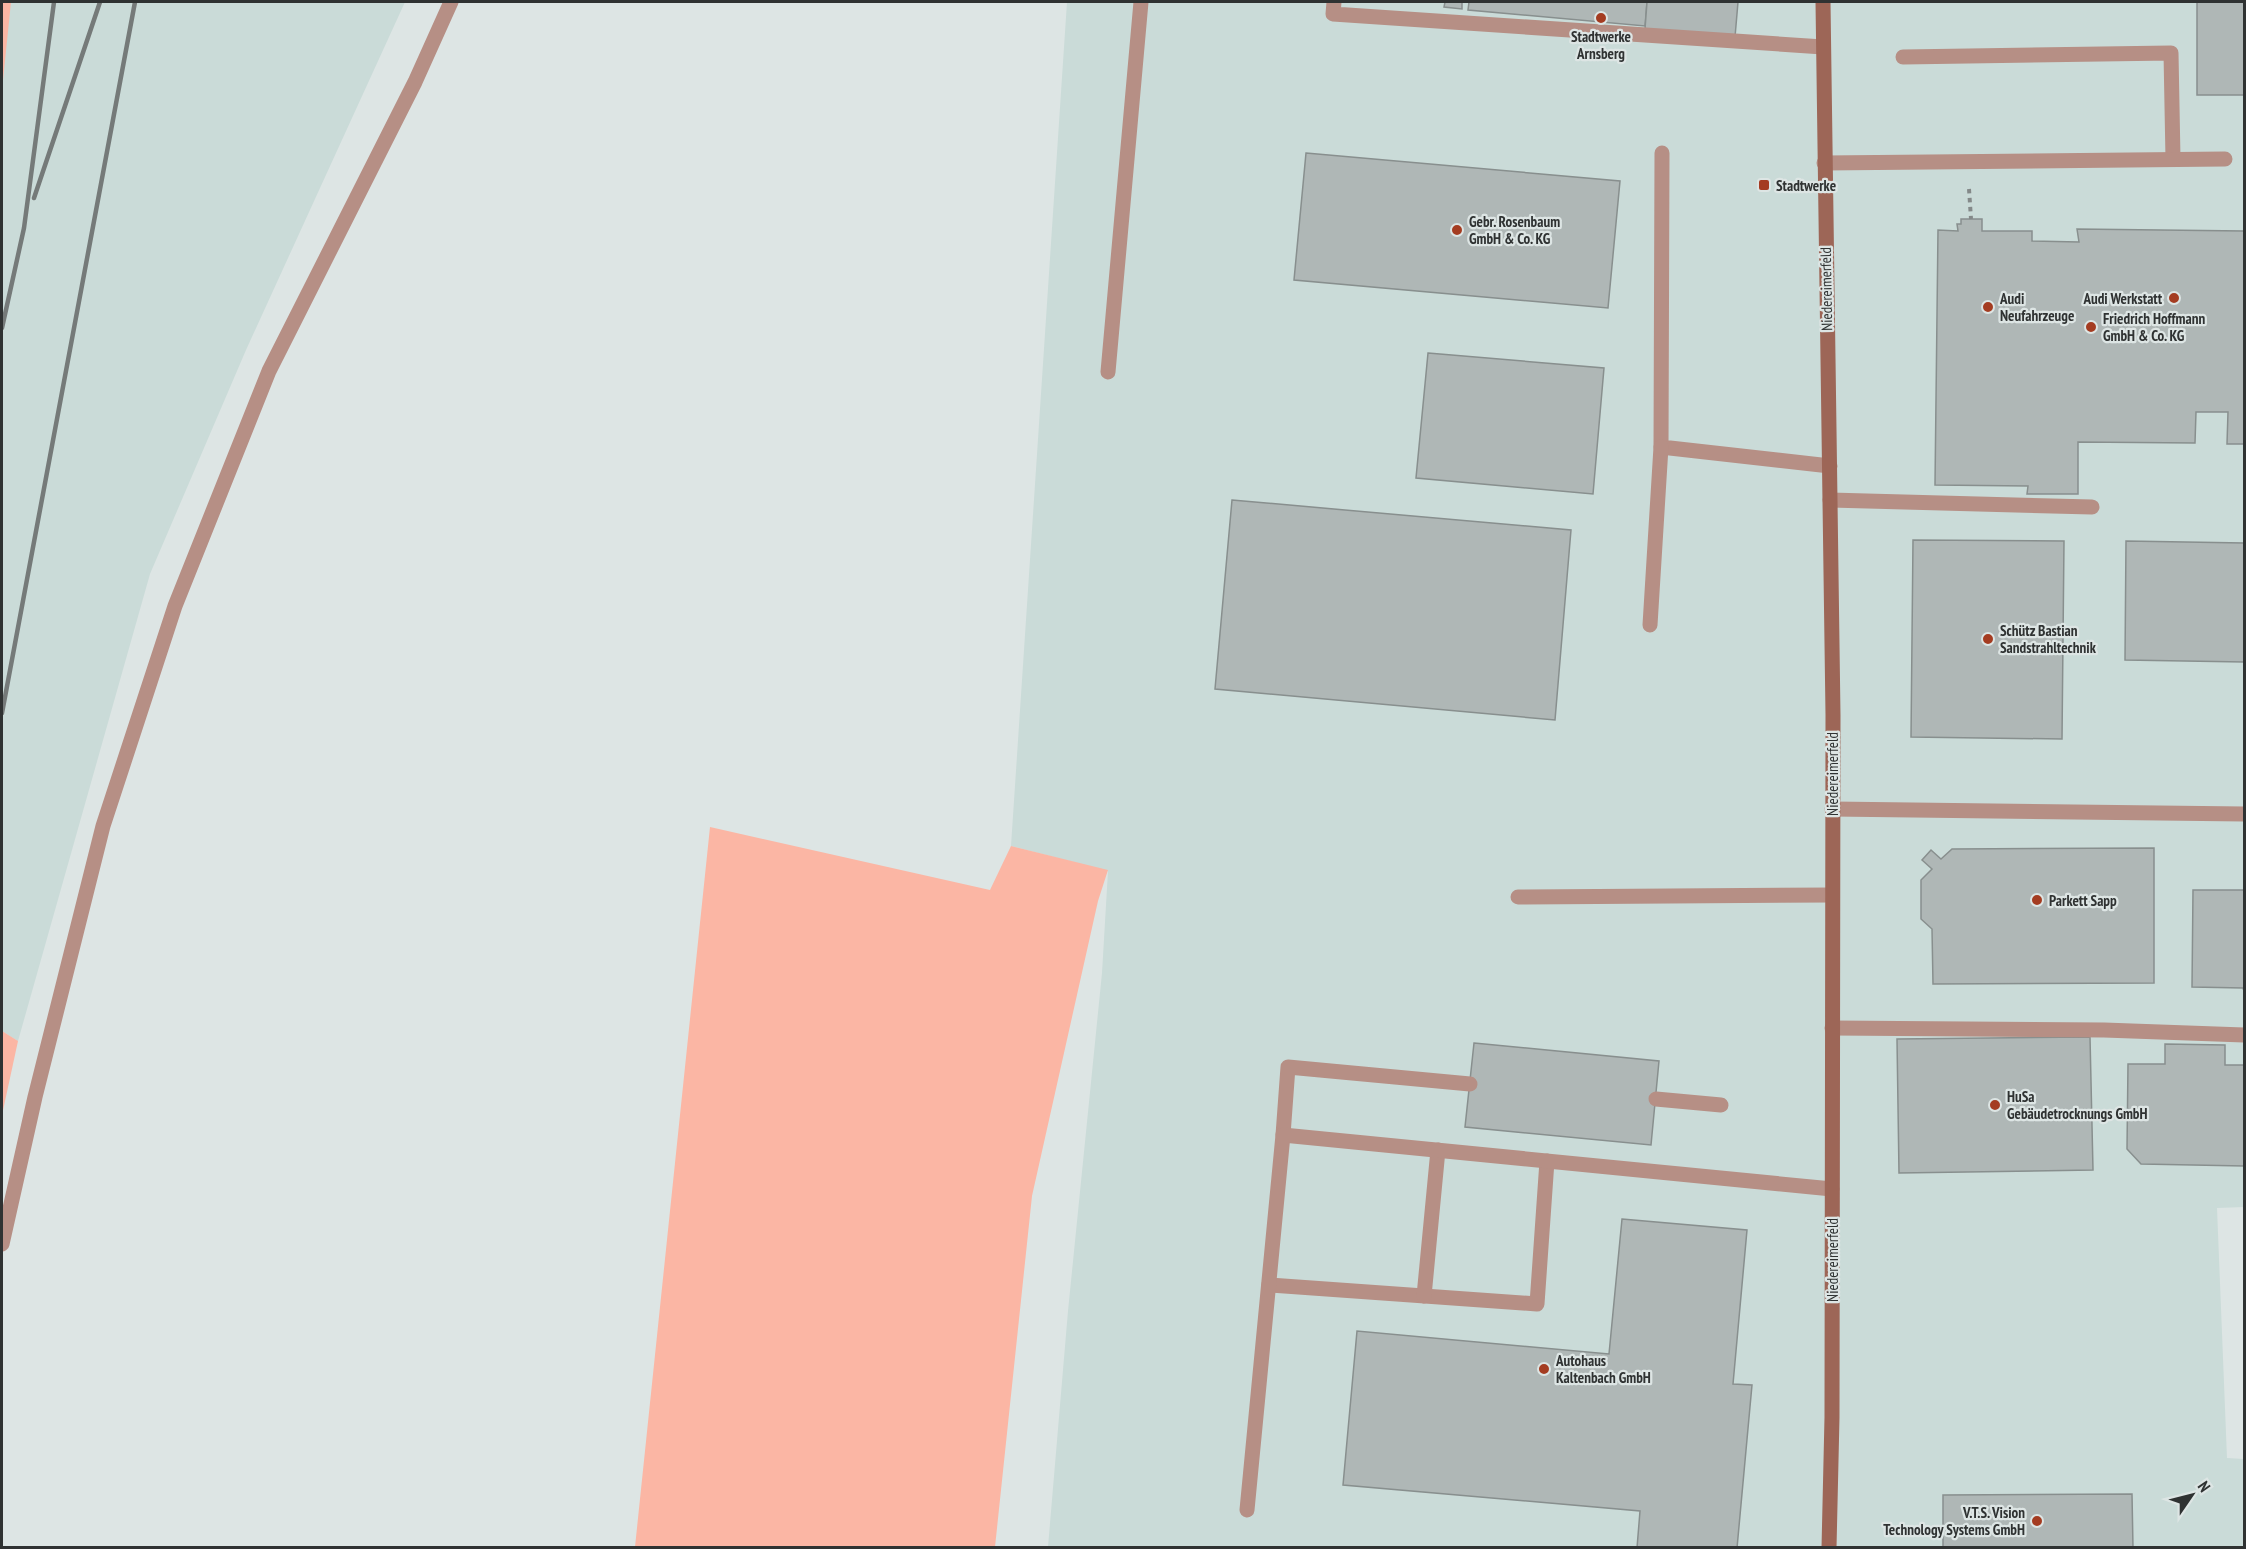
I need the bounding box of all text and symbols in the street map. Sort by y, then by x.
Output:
marker: Stadtwerke Arnsberg [1594,11,1608,25]
place label: Stadtwerke Arnsberg [1571,27,1631,63]
place label: Stadtwerke [1776,176,1836,195]
marker: Stadtwerke [1757,178,1771,192]
place label: Gebr. Rosenbaum GmbH & Co. KG [1469,212,1560,248]
marker: Gebr. Rosenbaum GmbH & Co. KG [1450,223,1464,237]
street label: Niedereimerfeld [1816,247,1836,331]
place label: Audi Neufahrzeuge [1999,289,2074,325]
place label: Audi Werkstatt [2082,289,2163,308]
marker: Audi Werkstatt [2167,291,2181,305]
marker: Audi Neufahrzeuge [1981,300,1995,314]
place label: Friedrich Hoffmann GmbH & Co. KG [2103,309,2205,345]
marker: Friedrich Hoffmann GmbH & Co. KG [2084,320,2098,334]
place label: Schütz Bastian Sandstrahltechnik [2000,621,2097,657]
marker: Schütz Bastian Sandstrahltechnik [1981,632,1995,646]
street label: Niedereimerfeld [1823,732,1842,816]
place label: Parkett Sapp [2049,891,2117,910]
marker: Parkett Sapp [2030,893,2044,907]
place label: HuSa Gebäudetrocknungs GmbH [2007,1087,2148,1123]
marker: HuSa Gebäudetrocknungs GmbH [1988,1098,2002,1112]
street label: Niedereimerfeld [1823,1218,1842,1302]
place label: Autohaus Kaltenbach GmbH [1555,1351,1651,1387]
marker: Autohaus Kaltenbach GmbH [1537,1362,1551,1376]
north arrow [2162,1465,2222,1525]
text: N [2194,1477,2215,1496]
place label: V.T.S. Vision Technology Systems GmbH [1883,1503,2025,1539]
marker: V.T.S. Vision Technology Systems GmbH [2030,1514,2044,1528]

